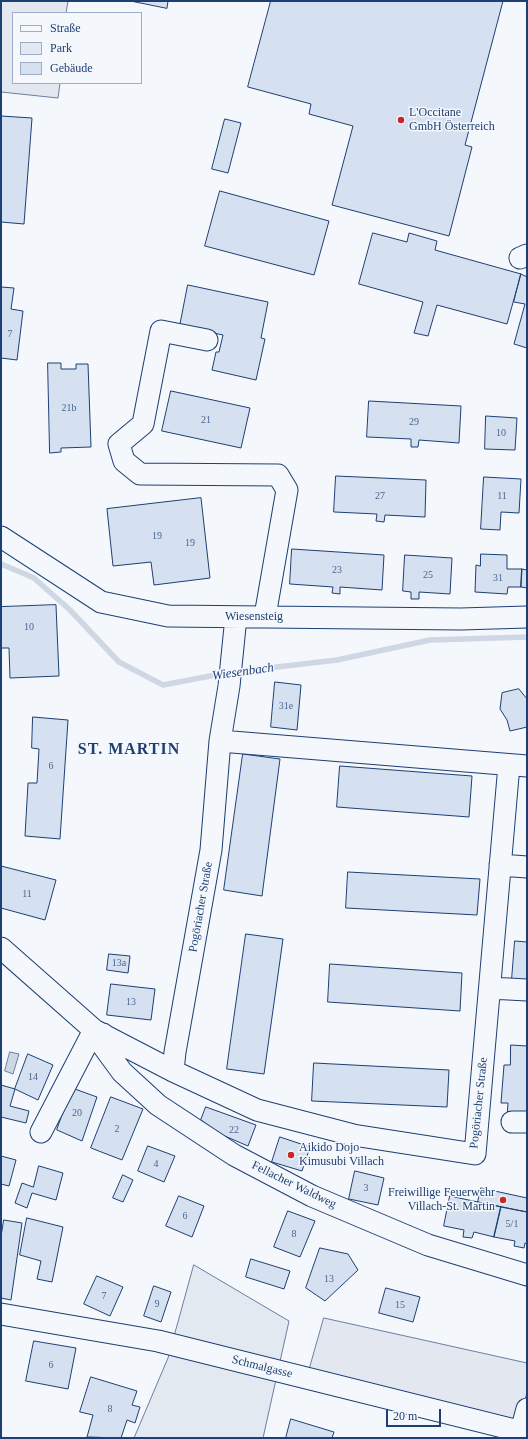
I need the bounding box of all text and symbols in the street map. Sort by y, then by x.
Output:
legend [12,12,142,84]
text: Straße [50,21,81,35]
text: Park [50,41,72,55]
text: Gebäude [50,61,93,75]
place label: L'Occitane GmbH Österreich [409,106,495,134]
marker: L'Occitane GmbH Österreich [396,115,406,125]
house number: 7 [8,328,12,340]
house number: 21b [62,402,76,414]
house number: 21 [201,414,211,426]
house number: 29 [409,416,419,428]
house number: 10 [496,427,506,439]
house number: 27 [375,490,385,502]
house number: 11 [497,490,507,502]
house number: 19 [152,530,162,542]
house number: 19 [185,537,195,549]
house number: 23 [332,564,342,576]
house number: 25 [423,569,433,581]
house number: 31 [493,572,503,584]
street label: Wiesensteig [225,610,283,624]
house number: 10 [24,621,34,633]
water label: Wiesenbach [211,660,275,684]
house number: 31e [279,700,293,712]
district label: ST. MARTIN [78,740,180,760]
house number: 6 [48,760,54,772]
street label: Pogöriacher Straße [186,861,216,953]
house number: 11 [22,888,32,900]
house number: 13a [112,957,126,969]
house number: 13 [126,996,136,1008]
street label: Pogöriacher Straße [467,1057,491,1149]
house number: 14 [28,1071,38,1083]
house number: 20 [72,1107,82,1119]
house number: 2 [114,1123,120,1135]
house number: 22 [229,1124,239,1136]
place label: Aikido Dojo Kimusubi Villach [299,1141,384,1169]
marker: Aikido Dojo Kimusubi Villach [286,1150,296,1160]
house number: 4 [154,1158,158,1170]
street label: Fellacher Waldweg [249,1158,339,1212]
house number: 3 [364,1182,368,1194]
place label: Freiwillige Feuerwehr Villach-St. Martin [388,1186,495,1214]
marker: Freiwillige Feuerwehr Villach-St. Martin [498,1195,508,1205]
house number: 6 [182,1210,188,1222]
house number: 5/1 [506,1218,518,1230]
house number: 8 [292,1228,296,1240]
house number: 13 [324,1273,334,1285]
house number: 7 [102,1290,106,1302]
house number: 9 [154,1298,160,1310]
house number: 15 [395,1299,405,1311]
street label: Schmalgasse [230,1353,294,1381]
house number: 6 [48,1359,54,1371]
scale bar [388,1401,443,1427]
house number: 8 [108,1403,112,1415]
text: 20 m [393,1409,417,1423]

